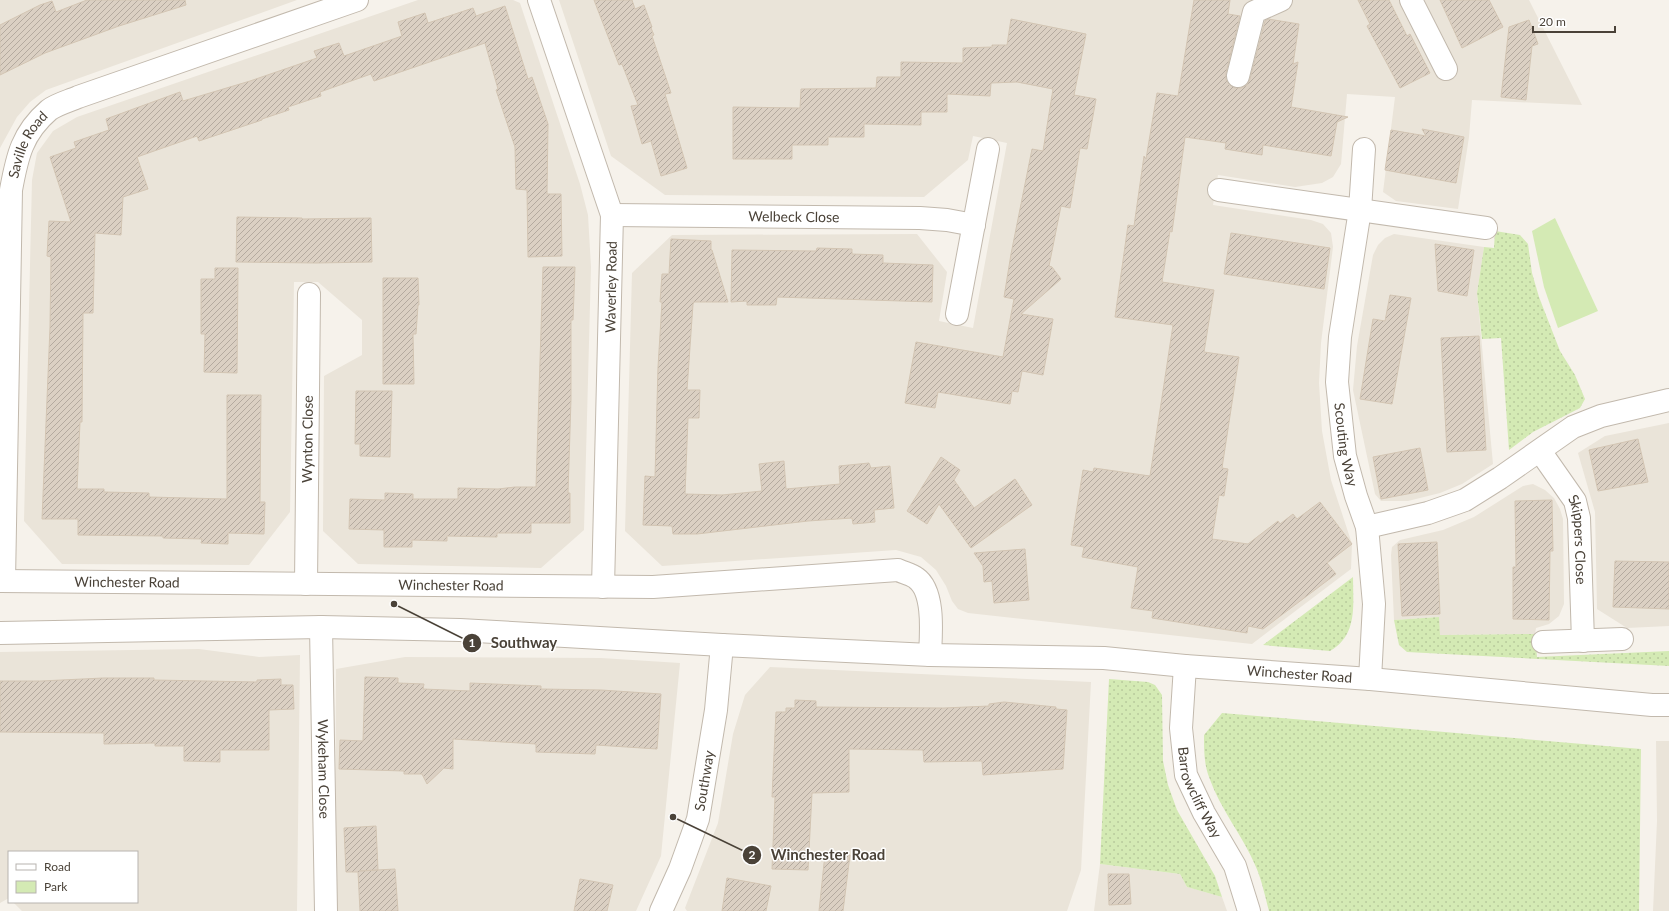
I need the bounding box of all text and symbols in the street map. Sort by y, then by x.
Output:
scale bar [1533,8,1615,34]
text: 20 m [1539,14,1566,29]
street label: Saville Road [4,107,51,180]
street label: Welbeck Close [748,207,840,225]
street label: Waverley Road [601,241,620,333]
street label: Wynton Close [298,395,316,483]
street label: Scouting Way [1331,402,1362,489]
street label: Skippers Close [1565,491,1590,585]
street label: Winchester Road [74,573,180,591]
street label: Winchester Road [398,576,504,594]
callout: Southway [462,629,565,656]
text: Southway [491,633,557,651]
text: 1 [469,635,476,650]
street label: Winchester Road [1246,661,1353,686]
street label: Wykeham Close [315,719,333,819]
street label: Barrowcliff Way [1175,746,1226,842]
street label: Southway [690,748,717,812]
callout: Winchester Road [742,841,893,868]
text: Winchester Road [771,845,885,863]
text: 2 [749,847,756,862]
legend [8,851,138,903]
text: Road [44,859,71,874]
text: Park [44,879,68,894]

